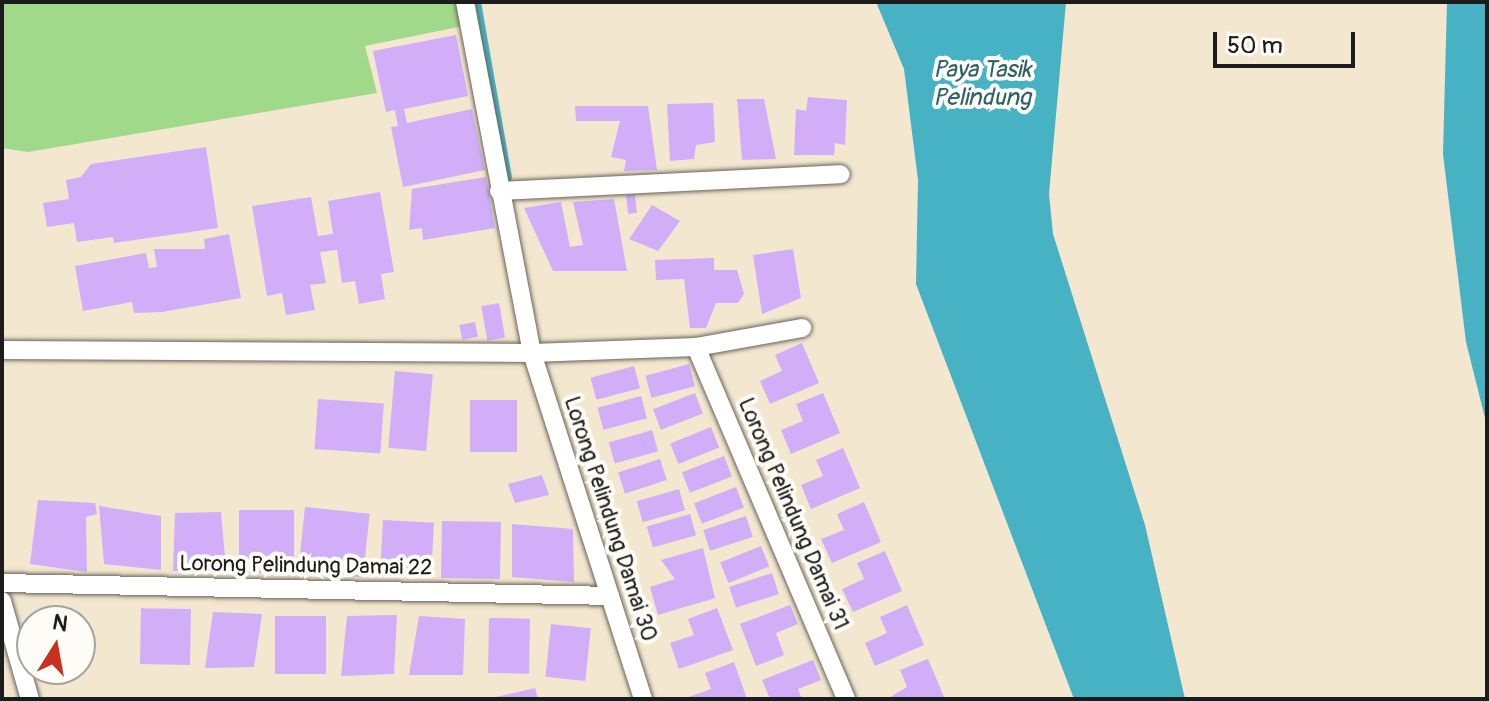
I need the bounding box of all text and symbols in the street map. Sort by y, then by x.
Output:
scale bar [1217,16,1359,66]
text: 50 m [1227,31,1283,60]
water label: Paya Tasik Pelindung [933,56,1031,112]
street label: Lorong Pelindung Damai 30 [558,393,662,645]
street label: Lorong Pelindung Damai 31 [732,394,854,634]
street label: Lorong Pelindung Damai 22 [179,551,433,581]
north arrow [16,605,96,685]
text: N [50,608,70,639]

